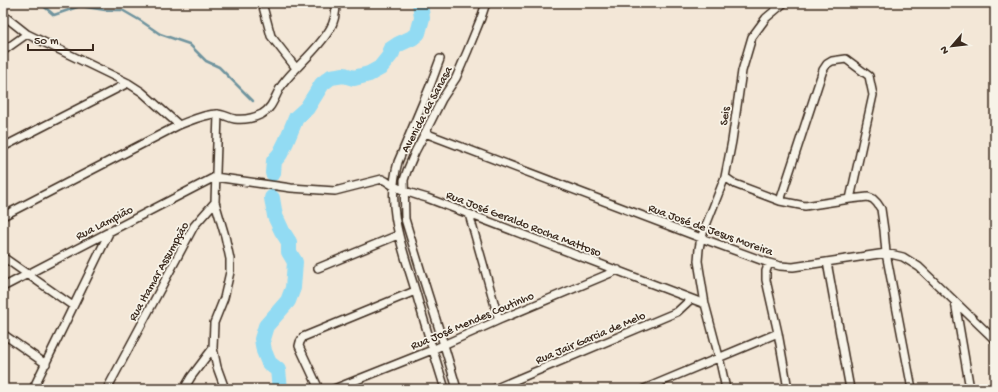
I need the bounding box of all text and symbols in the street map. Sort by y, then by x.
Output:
scale bar [28,26,93,52]
north arrow [932,26,972,66]
text: 50 m [34,35,59,49]
text: N [938,44,952,56]
street label: Avenida da Sanasa [399,64,457,155]
street label: Seis [718,105,734,126]
street label: Rua José Geraldo Rocha Mattoso [444,189,603,261]
street label: Rua José de Jesus Moreira [646,202,775,260]
street label: Rua Lampião [74,203,136,244]
street label: Rua Itamar Assumpção [127,220,193,324]
street label: Rua José Mendes Coutinho [409,290,536,354]
street label: Rua Jair Garcia de Melo [534,309,648,368]

